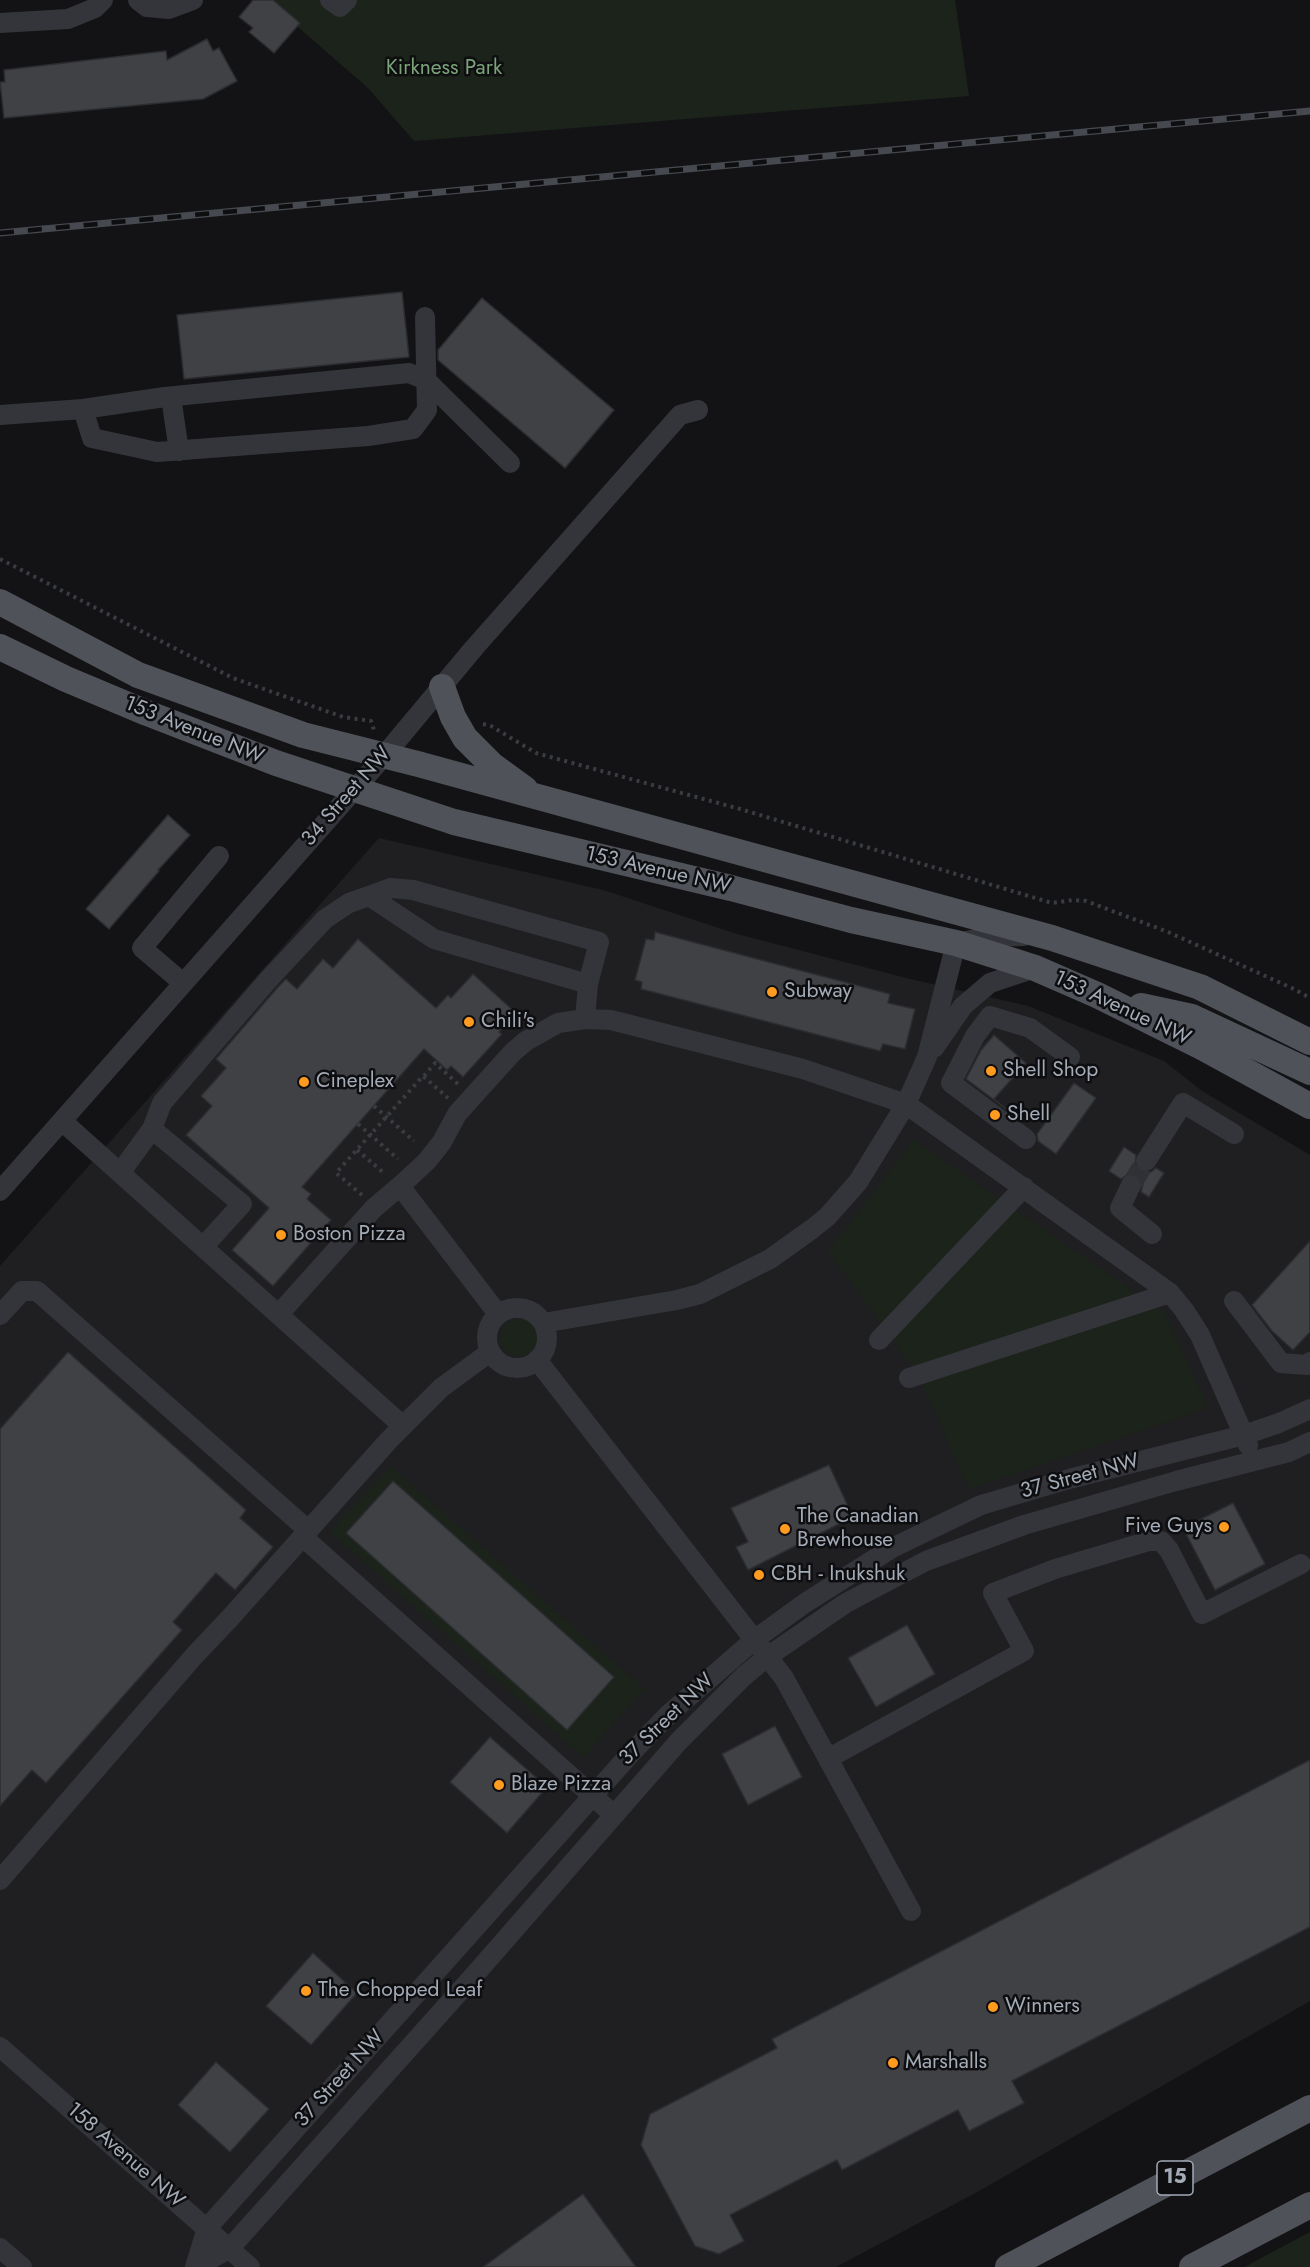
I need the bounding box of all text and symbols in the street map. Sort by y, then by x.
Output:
park label: Kirkness Park [386,56,502,82]
street label: 153 Avenue NW [121,692,267,770]
street label: 34 Street NW [297,742,397,852]
street label: 153 Avenue NW [583,842,733,900]
street label: 153 Avenue NW [1050,966,1194,1052]
place label: Subway [784,979,852,1005]
marker: Subway [765,985,779,999]
place label: Chili's [481,1009,535,1035]
marker: Chili's [462,1015,476,1029]
place label: Shell Shop [1003,1058,1098,1084]
marker: Shell Shop [984,1064,998,1078]
place label: Cineplex [316,1069,394,1095]
marker: Cineplex [297,1075,311,1089]
place label: Shell [1007,1102,1050,1128]
marker: Shell [988,1108,1002,1122]
place label: Boston Pizza [293,1222,405,1248]
marker: Boston Pizza [274,1228,288,1242]
street label: 37 Street NW [1018,1449,1142,1505]
place label: The Canadian Brewhouse [797,1504,919,1554]
place label: Five Guys [1125,1514,1212,1540]
marker: Five Guys [1217,1520,1231,1534]
marker: The Canadian Brewhouse [778,1522,792,1536]
place label: CBH - Inukshuk [771,1562,905,1588]
marker: CBH - Inukshuk [752,1568,766,1582]
street label: 37 Street NW [614,1669,720,1771]
place label: Blaze Pizza [511,1772,611,1798]
marker: Blaze Pizza [492,1778,506,1792]
place label: The Chopped Leaf [318,1978,482,2004]
marker: The Chopped Leaf [299,1984,313,1998]
place label: Winners [1005,1994,1080,2020]
marker: Winners [986,2000,1000,2014]
street label: 37 Street NW [290,2025,390,2133]
place label: Marshalls [905,2050,987,2076]
marker: Marshalls [886,2056,900,2070]
street label: 158 Avenue NW [61,2098,189,2214]
road number: 15 [1157,2161,1193,2195]

